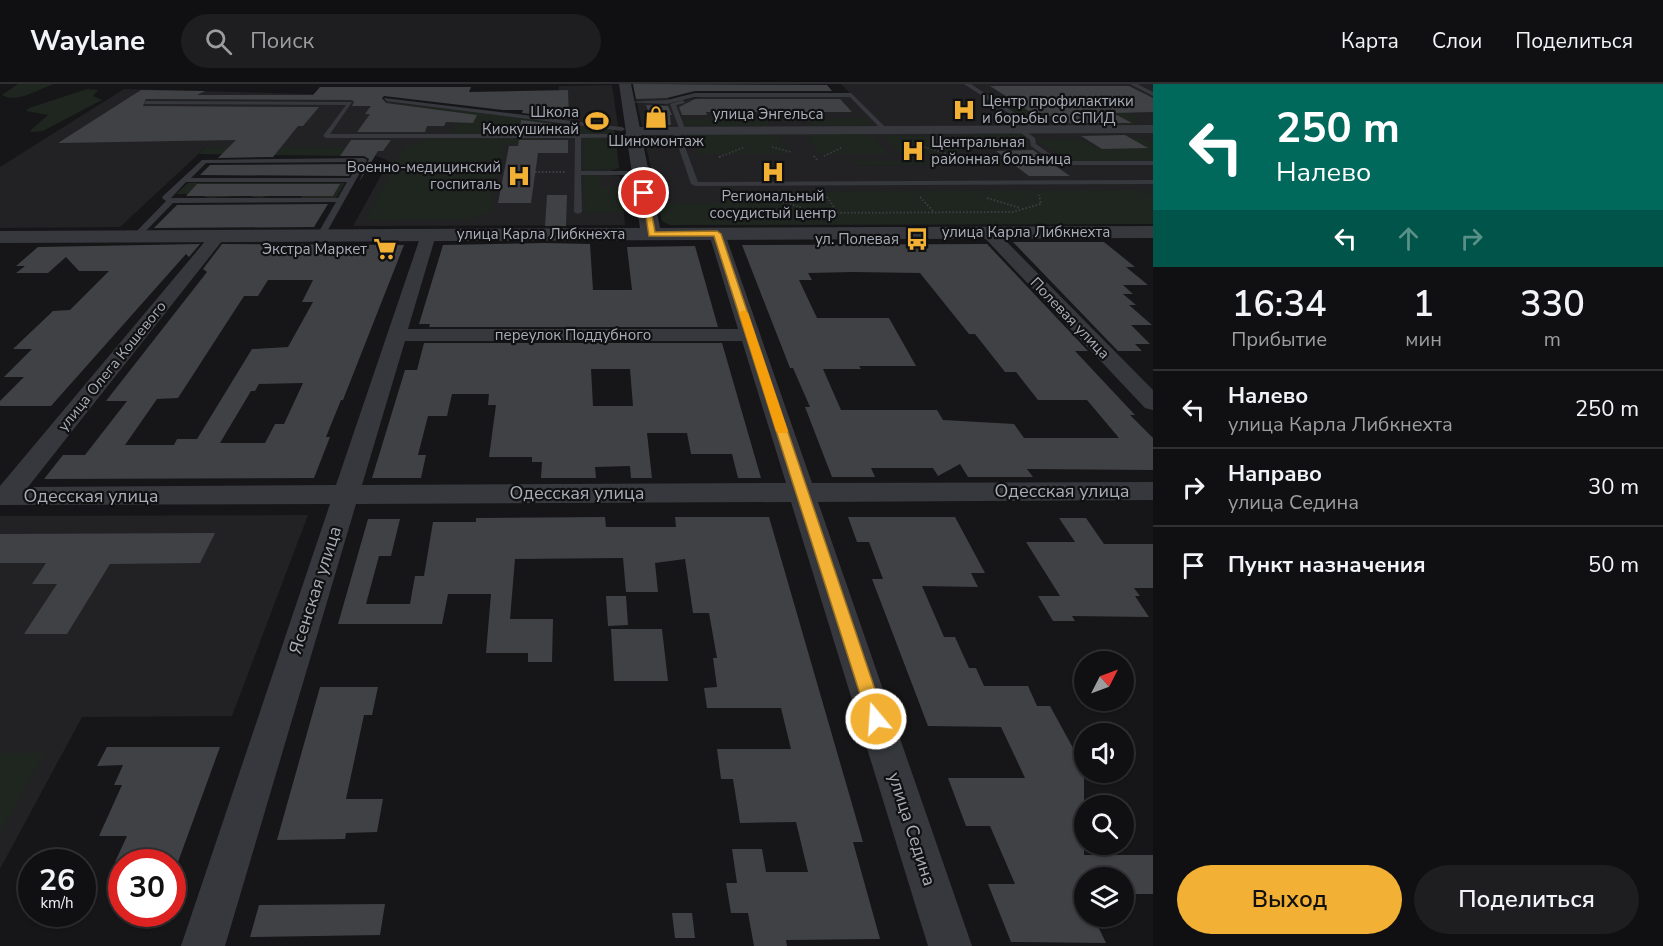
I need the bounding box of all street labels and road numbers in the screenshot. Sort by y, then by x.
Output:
street label: улица Энгельса [712,104,824,124]
street label: улица Карла Либкнехта [942,222,1110,242]
street label: улица Карла Либкнехта [457,224,625,244]
street label: Полевая улица [1026,273,1114,363]
street label: улица Олега Кошевого [53,297,171,435]
street label: переулок Поддубного [495,325,651,345]
street label: Одесская улица [995,479,1129,503]
street label: Одесская улица [510,481,644,505]
street label: Одесская улица [24,484,158,508]
street label: Ясенская улица [283,523,347,657]
street label: улица Седина [882,769,942,889]

